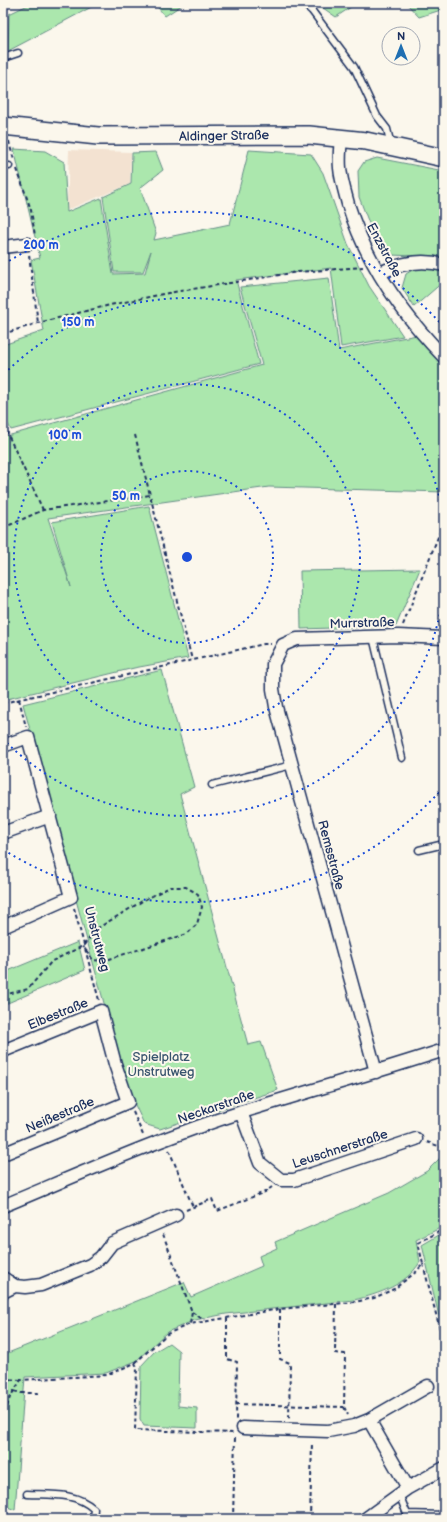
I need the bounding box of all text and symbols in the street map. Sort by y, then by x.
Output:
north arrow [381,26,421,66]
text: N [397,30,405,43]
street label: Aldinger Straße [179,127,270,145]
street label: Enzstraße [363,220,405,280]
text: 200 m [23,238,59,253]
text: 150 m [62,315,94,330]
text: 100 m [48,428,82,443]
text: 50 m [112,489,140,504]
centre of rings [180,550,194,564]
street label: Murrstraße [329,614,395,632]
street label: Remsstraße [314,818,348,892]
street label: Unstrutweg [81,905,113,973]
street label: Elbestraße [25,995,91,1033]
park label: Spielplatz Unstrutweg [127,1049,195,1080]
street label: Neckarstraße [176,1086,257,1128]
street label: Neißestraße [23,1093,97,1137]
street label: Leuschnerstraße [290,1126,390,1172]

